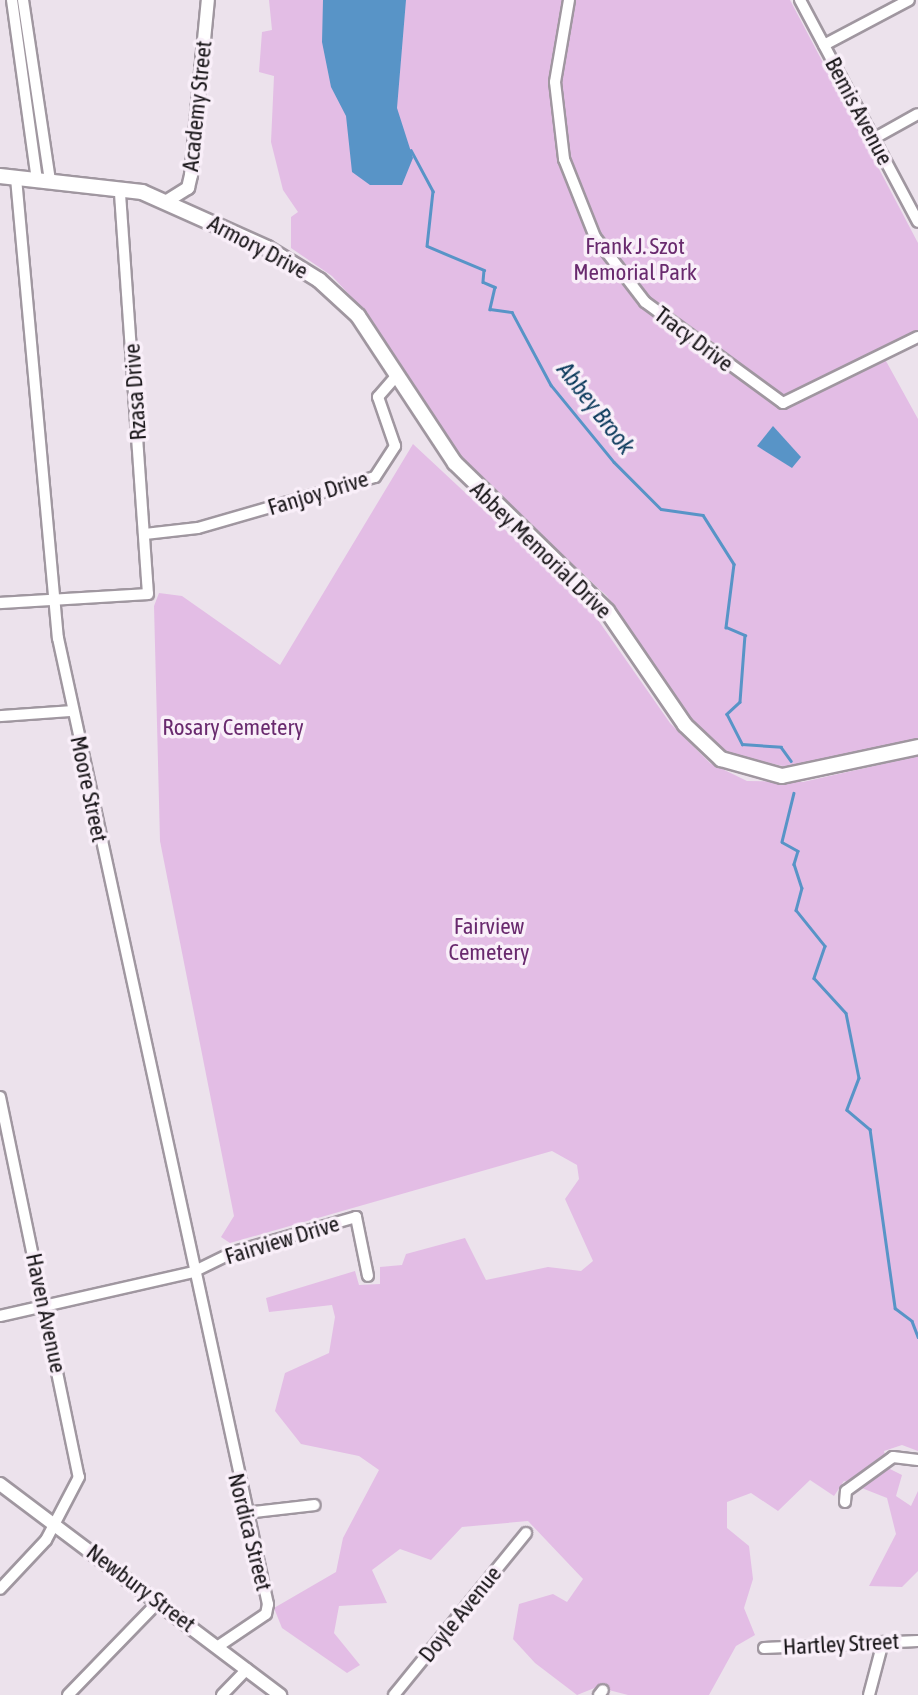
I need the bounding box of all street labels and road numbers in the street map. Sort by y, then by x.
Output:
street label: Academy Street [176,39,218,173]
street label: Bemis Avenue [819,52,899,170]
street label: Armory Drive [203,209,313,285]
street label: Tracy Drive [649,300,739,378]
street label: Rzasa Drive [118,343,152,441]
street label: Fanjoy Drive [264,465,372,521]
street label: Abbey Memorial Drive [465,476,617,624]
street label: Moore Street [64,733,114,845]
street label: Fairview Drive [222,1210,342,1270]
street label: Haven Avenue [20,1251,72,1375]
street label: Nordica Street [222,1470,278,1594]
street label: Newbury Street [81,1538,201,1638]
street label: Doyle Avenue [413,1560,507,1668]
street label: Hartley Street [782,1627,900,1661]

